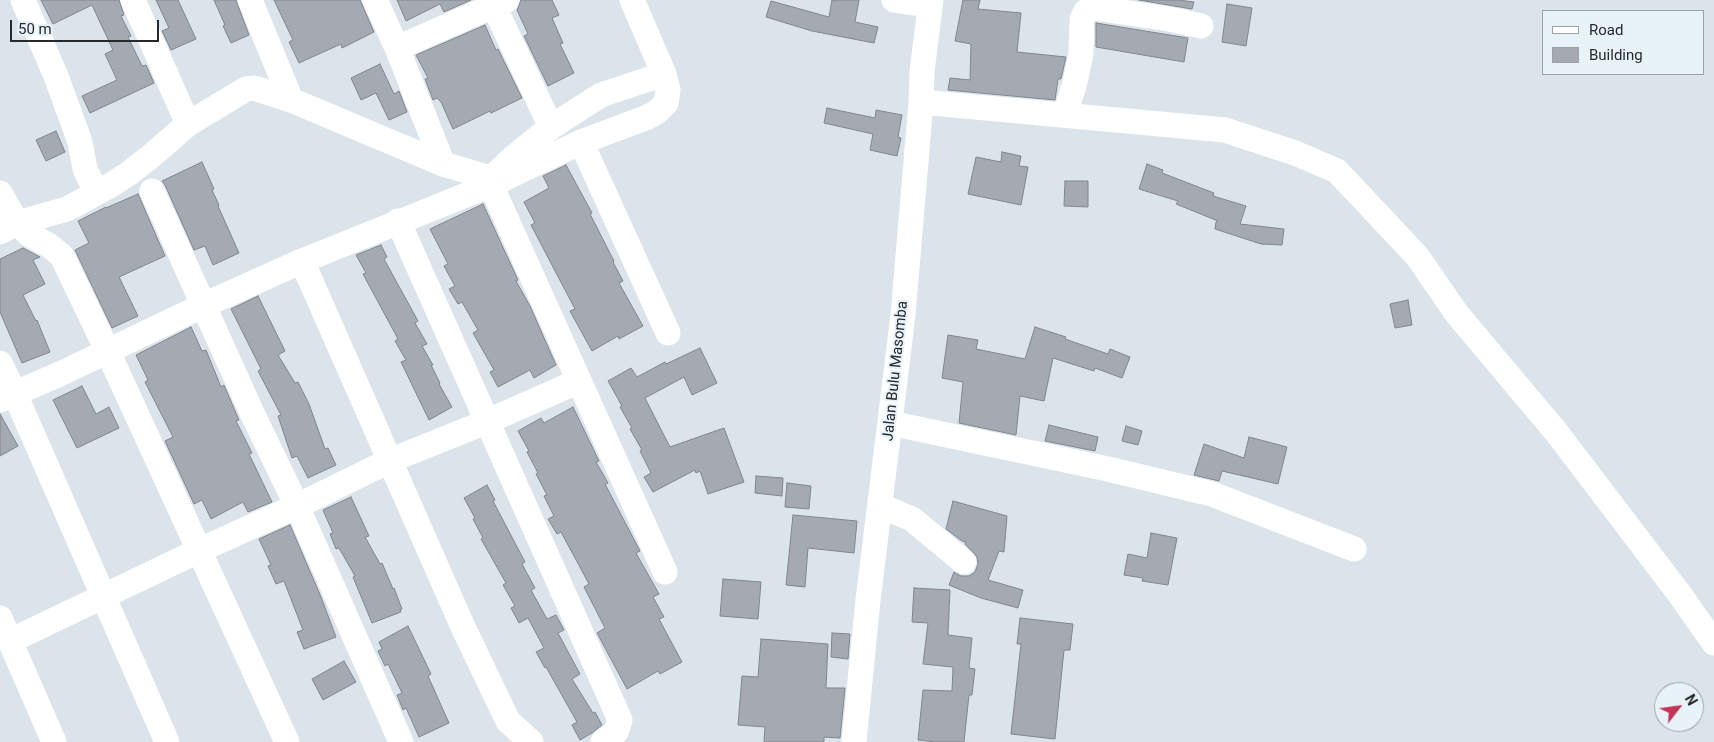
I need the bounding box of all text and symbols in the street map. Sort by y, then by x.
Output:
scale bar [12,10,161,42]
legend [1542,10,1704,75]
text: 50 m [18,20,52,38]
text: Road [1589,21,1623,39]
text: Building [1589,46,1643,64]
street label: Jalan Bulu Masomba [880,300,912,442]
north arrow [1654,682,1704,732]
text: N [1682,692,1701,708]

